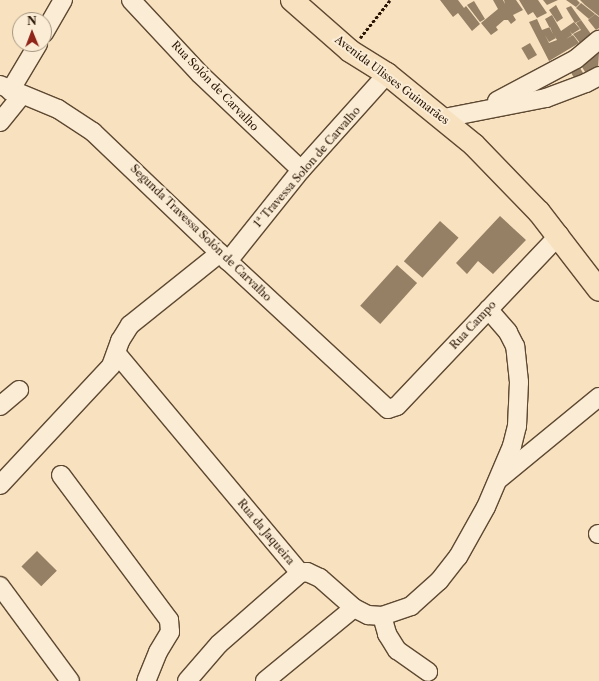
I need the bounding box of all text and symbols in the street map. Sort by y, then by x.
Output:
north arrow [12,12,52,52]
text: N [27,14,37,28]
street label: Avenida Ulisses Guimarães [332,33,452,127]
street label: Rua Solón de Carvalho [169,38,261,134]
street label: 1ª Travessa Solon de Carvalho [251,104,363,230]
street label: Segunda Travessa Solón de Carvalho [127,162,275,304]
street label: Rua Campo [447,298,499,352]
street label: Rua da Jaqueira [235,496,297,568]

